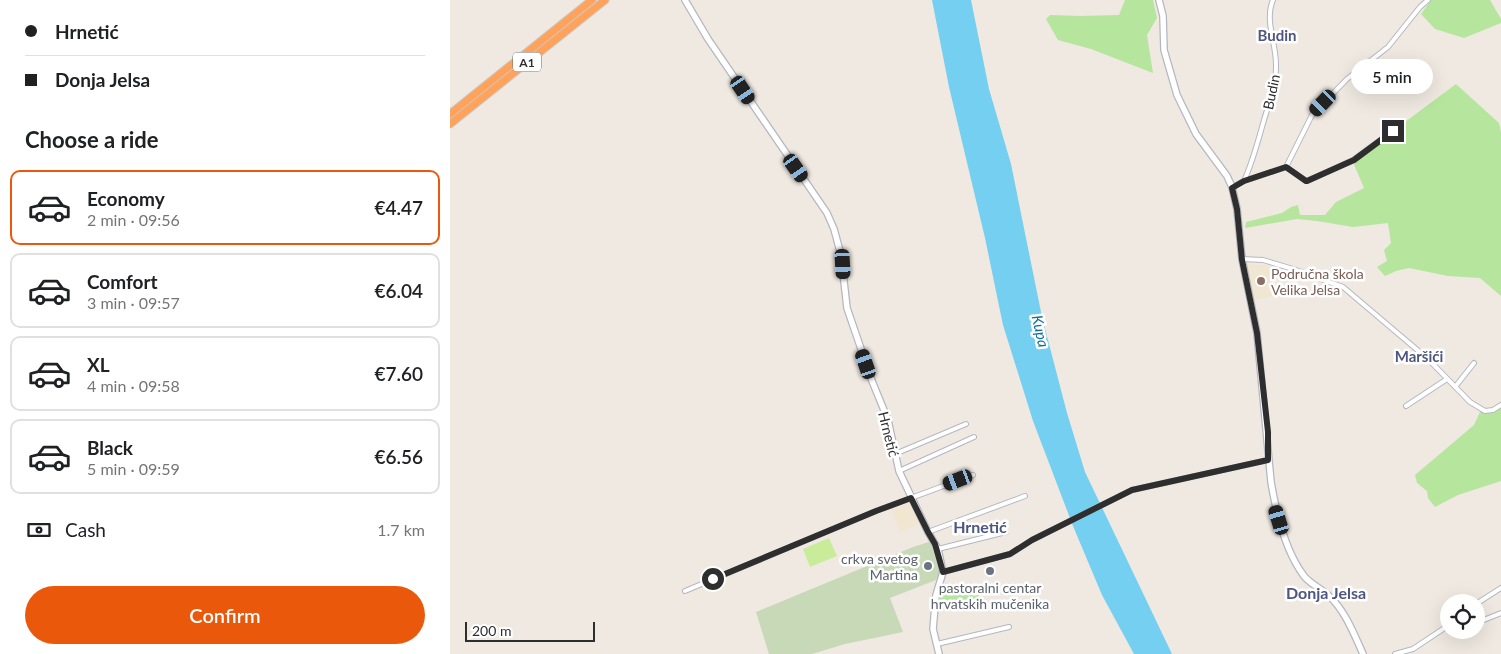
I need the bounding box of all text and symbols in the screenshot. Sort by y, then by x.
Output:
text: Hrnetić [55,20,119,43]
district label: Budin [1258,26,1297,44]
road number: A1 [513,52,541,72]
callout: 5 min [1352,58,1434,94]
text: 5 min [1372,67,1412,86]
text: Donja Jelsa [55,68,150,91]
car [728,73,757,107]
street label: Budin [1259,73,1283,111]
car [1307,87,1338,119]
route end [1382,120,1404,142]
text: Choose a ride [25,126,159,153]
car [781,151,810,185]
icon: car [27,185,72,230]
text: Economy [87,187,165,210]
text: €4.47 [374,196,423,219]
text: 2 min · 09:56 [87,210,180,229]
car [834,249,851,279]
place label: Područna škola Velika Jelsa [1271,265,1364,298]
icon: car [27,268,72,313]
text: Comfort [87,270,158,293]
marker: Područna škola Velika Jelsa [1255,275,1267,287]
text: €6.04 [374,279,423,302]
text: 3 min · 09:57 [87,293,180,312]
water label: Kupa [1029,313,1053,349]
car [854,347,877,381]
district label: Maršići [1395,347,1443,365]
icon: car [27,351,72,396]
text: XL [87,353,110,376]
text: €7.60 [374,362,423,385]
text: 4 min · 09:58 [87,376,180,395]
street label: Hrnetić [875,410,903,459]
icon: car [27,434,72,479]
text: Black [87,436,133,459]
text: €6.56 [374,445,423,468]
text: 5 min · 09:59 [87,459,180,478]
car [941,468,974,492]
car [1267,503,1290,537]
icon: cash [25,516,53,544]
district label: Hrnetić [953,517,1007,536]
text: Cash [65,518,106,541]
text: 1.7 km [377,520,425,539]
place label: crkva svetog Martina [841,550,918,583]
marker: crkva svetog Martina [922,560,934,572]
marker: pastoralni centar hrvatskih mučenika [984,565,996,577]
route start [702,568,724,590]
place label: pastoralni centar hrvatskih mučenika [931,579,1049,612]
district label: Donja Jelsa [1286,583,1366,602]
button: Confirm [25,586,425,644]
map controls [1440,594,1485,639]
button: locate [1440,594,1485,639]
scale bar [465,619,595,642]
text: 200 m [472,622,511,639]

